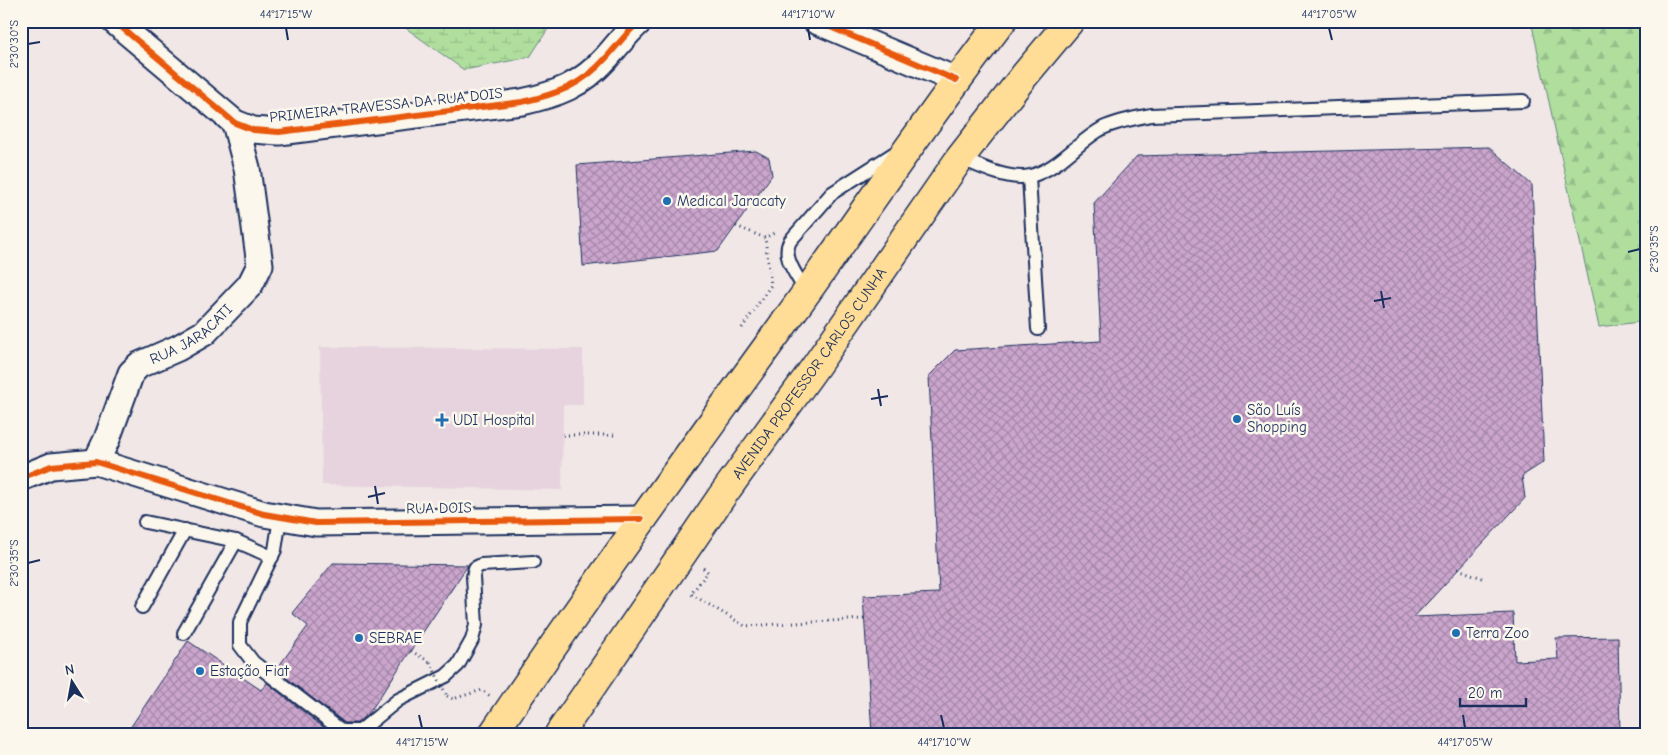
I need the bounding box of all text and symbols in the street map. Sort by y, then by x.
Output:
text: 44°17'15"W [260,7,313,21]
text: 44°17'10"W [781,7,835,21]
text: 44°17'05"W [1302,7,1357,21]
text: 2°30'30"S [7,19,21,68]
street label: PRIMEIRA TRAVESSA DA RUA DOIS [269,84,503,126]
place label: Medical Jaracaty [677,192,786,210]
marker: Medical Jaracaty [661,195,673,207]
text: 2°30'35"S [1647,225,1661,273]
street label: AVENIDA PROFESSOR CARLOS CUNHA [728,264,890,483]
street label: RUA JARACATI [147,300,236,368]
place label: São Luís Shopping [1247,401,1307,436]
place label: UDI Hospital [453,411,534,429]
marker: UDI Hospital [435,413,449,427]
marker: São Luís Shopping [1231,413,1243,425]
street label: RUA DOIS [406,498,472,518]
text: 2°30'35"S [7,539,21,587]
place label: Terra Zoo [1466,624,1529,642]
marker: Terra Zoo [1450,627,1462,639]
place label: SEBRAE [369,629,422,647]
marker: SEBRAE [353,632,365,644]
north arrow [48,658,98,708]
text: N [64,661,76,679]
place label: Estação Fiat [210,662,290,680]
marker: Estação Fiat [194,665,206,677]
scale bar [1460,675,1527,707]
text: 20 m [1468,684,1502,702]
text: 44°17'15"W [396,735,449,749]
text: 44°17'10"W [917,735,971,749]
text: 44°17'05"W [1438,735,1493,749]

